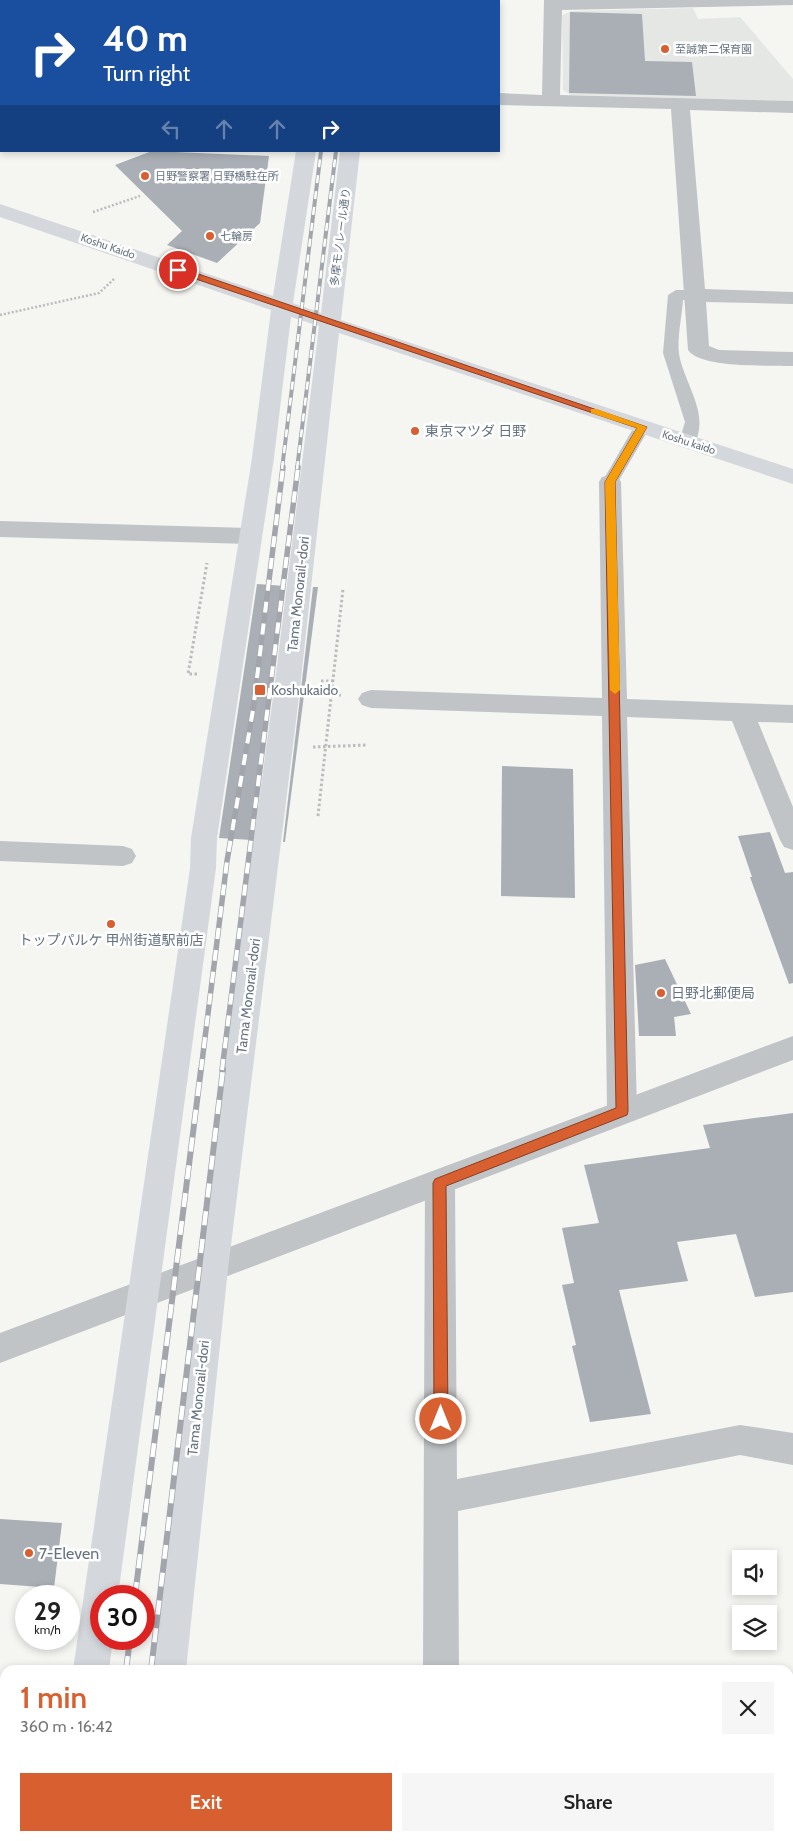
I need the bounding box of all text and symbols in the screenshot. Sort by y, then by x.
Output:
text: 40 m [103,17,188,60]
icon: right [20,20,85,85]
place label: 至誠第二保育園 [675,42,752,56]
marker: 至誠第二保育園 [659,43,671,55]
text: Turn right [103,60,190,87]
icon: left [157,115,185,143]
icon: ahead [210,115,238,143]
icon: ahead [263,115,291,143]
icon: right [316,115,344,143]
place label: 日野警察署 日野橋駐在所 [155,169,279,183]
marker: 日野警察署 日野橋駐在所 [139,170,151,182]
street label: 多摩モノレール通り [327,187,353,287]
place label: 七輪房 [220,229,253,243]
street label: Koshu Kaido [79,230,137,262]
marker: 七輪房 [204,230,216,242]
pin [157,249,199,291]
icon: arrive [164,256,192,284]
place label: 東京マツダ 日野 [425,422,526,440]
marker: 東京マツダ 日野 [409,425,421,437]
street label: Koshu kaido [661,427,717,457]
street label: Tama Monorail-dori [283,535,313,653]
place label: Koshukaido [271,681,339,699]
marker: Koshukaido [253,683,267,697]
marker: トップパルケ 甲州街道駅前店 [105,918,117,930]
place label: トップパルケ 甲州街道駅前店 [18,931,204,949]
street label: Tama Monorail-dori [232,937,264,1055]
place label: 日野北郵便局 [671,984,755,1002]
marker: 日野北郵便局 [655,987,667,999]
street label: Tama Monorail-dori [183,1339,213,1457]
position arrow [414,1392,466,1444]
place label: 7-Eleven [39,1544,99,1563]
marker: 7-Eleven [23,1547,35,1559]
map controls [732,1550,777,1650]
button: sound [732,1550,777,1595]
speed limit sign: 30 [90,1585,155,1650]
text: 29 [34,1596,61,1626]
button: layers [732,1605,777,1650]
text: km/h [34,1622,61,1637]
text: 1 min [20,1679,87,1716]
button: close [722,1682,774,1734]
text: 360 m · 16:42 [20,1717,113,1736]
button: Exit [20,1773,392,1831]
button: Share [402,1773,774,1831]

